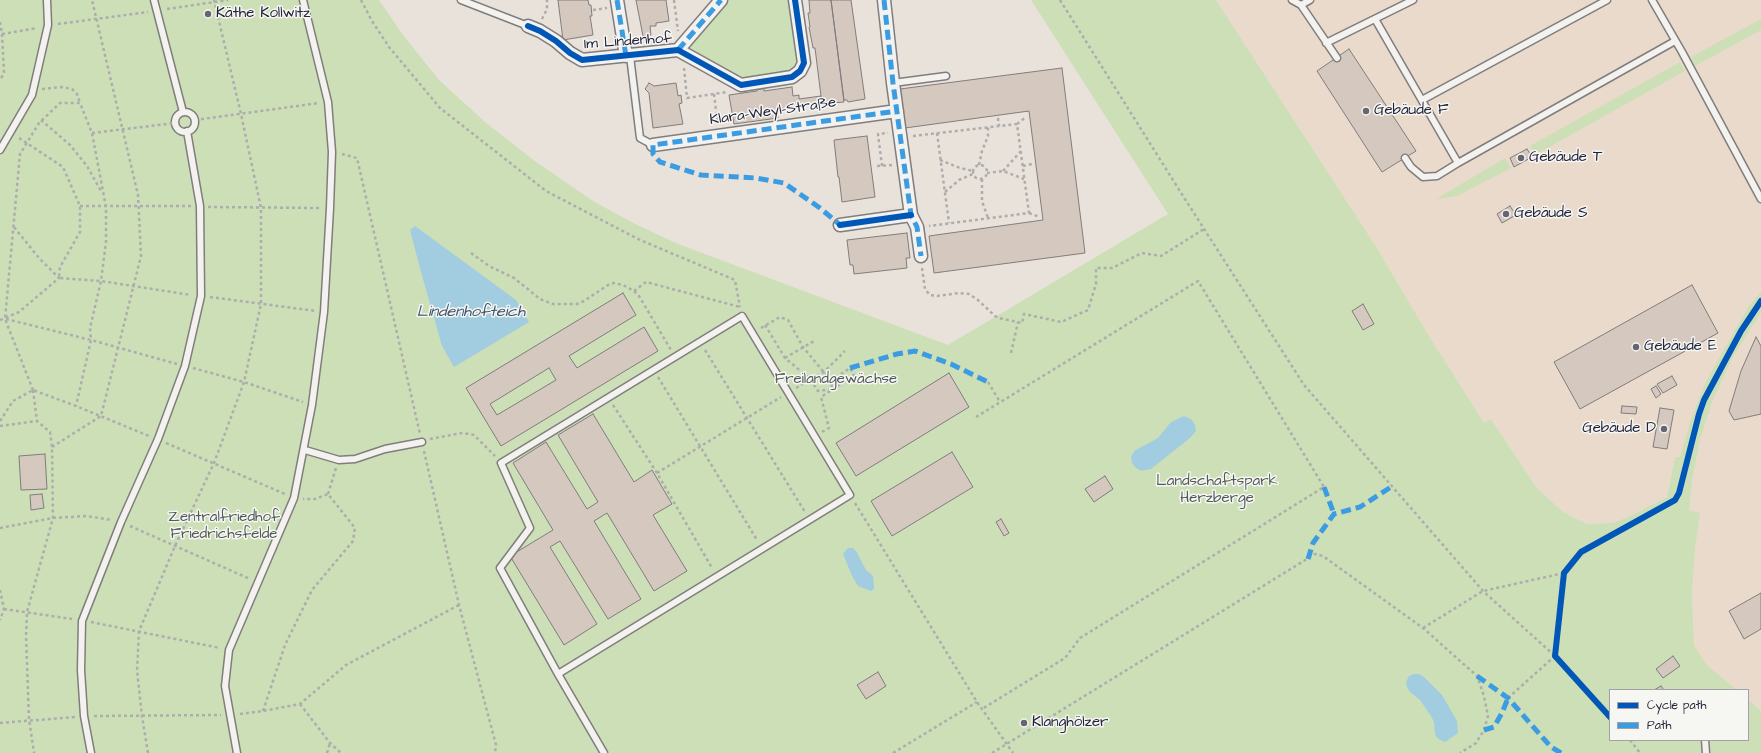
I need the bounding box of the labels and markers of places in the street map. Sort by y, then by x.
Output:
place label: Käthe Kollwitz [216,5,310,23]
marker: Käthe Kollwitz [203,9,213,19]
place label: Gebäude F [1374,102,1448,120]
marker: Gebäude F [1361,106,1371,116]
place label: Gebäude T [1529,149,1602,167]
marker: Gebäude T [1516,153,1526,163]
place label: Gebäude S [1514,205,1588,223]
marker: Gebäude S [1501,209,1511,219]
place label: Gebäude E [1644,338,1717,356]
marker: Gebäude E [1631,342,1641,352]
place label: Gebäude D [1582,420,1656,438]
marker: Gebäude D [1659,424,1669,434]
place label: Klanghölzer [1032,714,1108,732]
marker: Klanghölzer [1019,718,1029,728]

